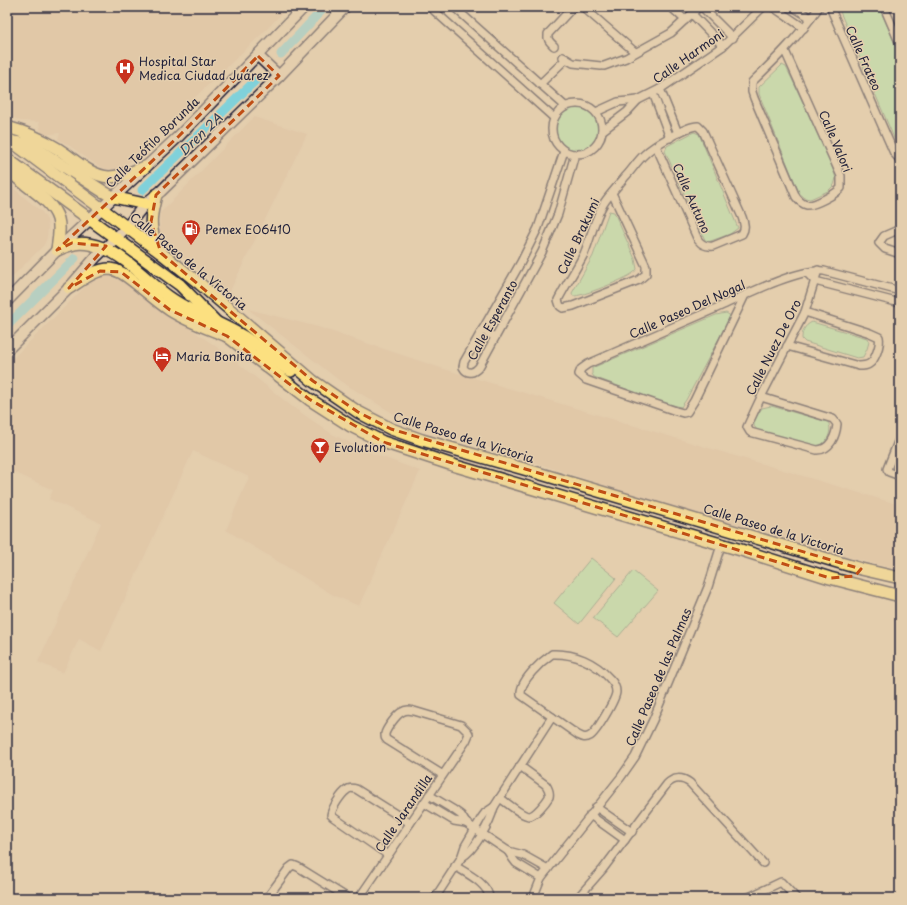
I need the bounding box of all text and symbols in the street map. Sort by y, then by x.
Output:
street label: Calle Frateo [842,23,886,94]
street label: Calle Harmoni [649,25,727,87]
place label: Hospital Star Medica Ciudad Juárez [139,52,269,84]
hospital icon: Hospital Star Medica Ciudad Juárez [114,57,136,85]
street label: Calle Teófilo Borunda [101,92,203,192]
street label: Calle Valori [815,107,857,175]
water label: Dren 2A [174,108,226,160]
street label: Calle Autuno [669,160,716,236]
street label: Calle Brakumi [552,195,604,277]
street label: Calle Paseo de la Victoria [126,208,252,314]
fuel station icon: Pemex E06410 [180,218,202,246]
place label: Pemex E06410 [205,220,291,238]
street label: Calle Paseo Del Nogal [626,275,748,343]
street label: Calle Esperanto [462,276,522,364]
street label: Calle Nuez De Oro [741,296,805,398]
hotel icon: Maria Bonita [151,345,173,373]
place label: Maria Bonita [176,347,252,365]
street label: Calle Paseo de la Victoria [391,407,537,467]
bar icon: Evolution [309,436,331,464]
place label: Evolution [334,438,386,456]
street label: Calle Paseo de la Victoria [701,499,847,559]
street label: Calle Paseo de las Palmas [621,605,695,749]
street label: Calle Jarandilla [370,770,436,856]

